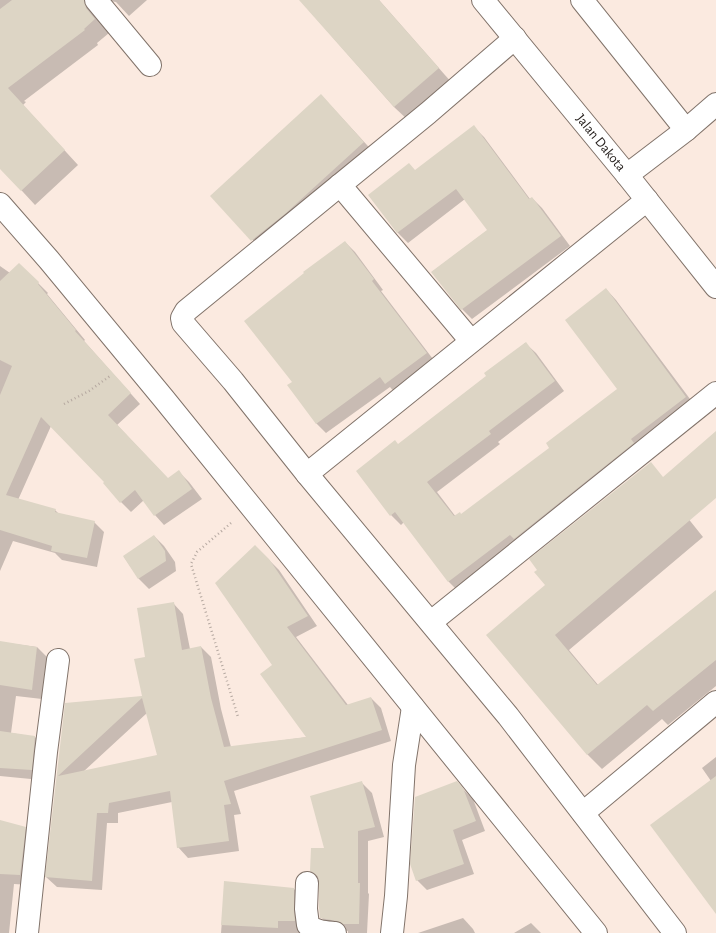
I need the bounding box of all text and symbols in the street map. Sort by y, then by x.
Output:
street label: Jalan Dakota [573,112,628,174]

